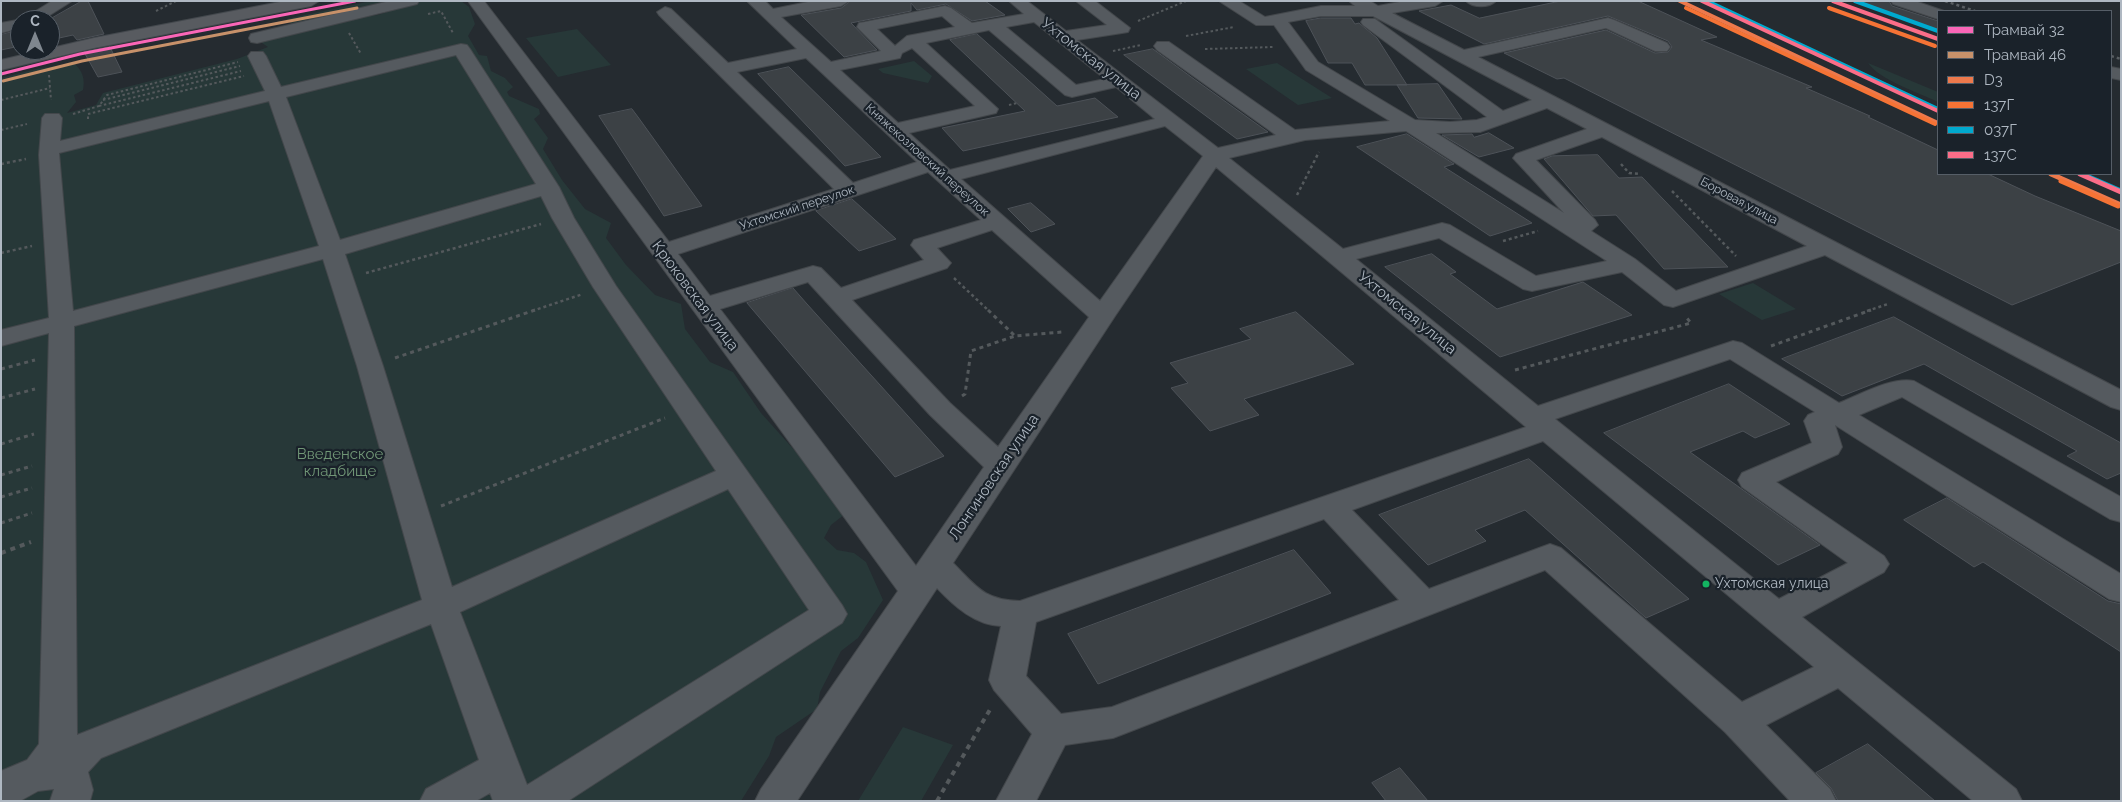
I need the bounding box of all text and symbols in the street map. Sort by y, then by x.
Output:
north arrow [10,10,60,60]
legend [1937,10,2112,175]
text: С [30,13,40,29]
street label: Ухтомская улица [1038,14,1144,104]
text: Трамвай 32 [1984,21,2065,39]
text: Трамвай 46 [1984,46,2066,64]
text: D3 [1984,71,2003,89]
text: 137Г [1984,96,2014,114]
street label: Княжекозловский переулок [862,101,992,219]
text: 037Г [1984,121,2017,139]
text: 137С [1984,146,2017,164]
street label: Боровая улица [1698,175,1780,227]
street label: Ухтомский переулок [738,183,856,233]
street label: Крюковская улица [648,237,742,355]
street label: Ухтомская улица [1354,268,1460,358]
street label: Лонгиновская улица [945,411,1043,543]
park label: Введенское кладбище [297,445,383,480]
place label: Ухтомская улица [1715,576,1828,592]
marker: Ухтомская улица [1701,579,1711,589]

